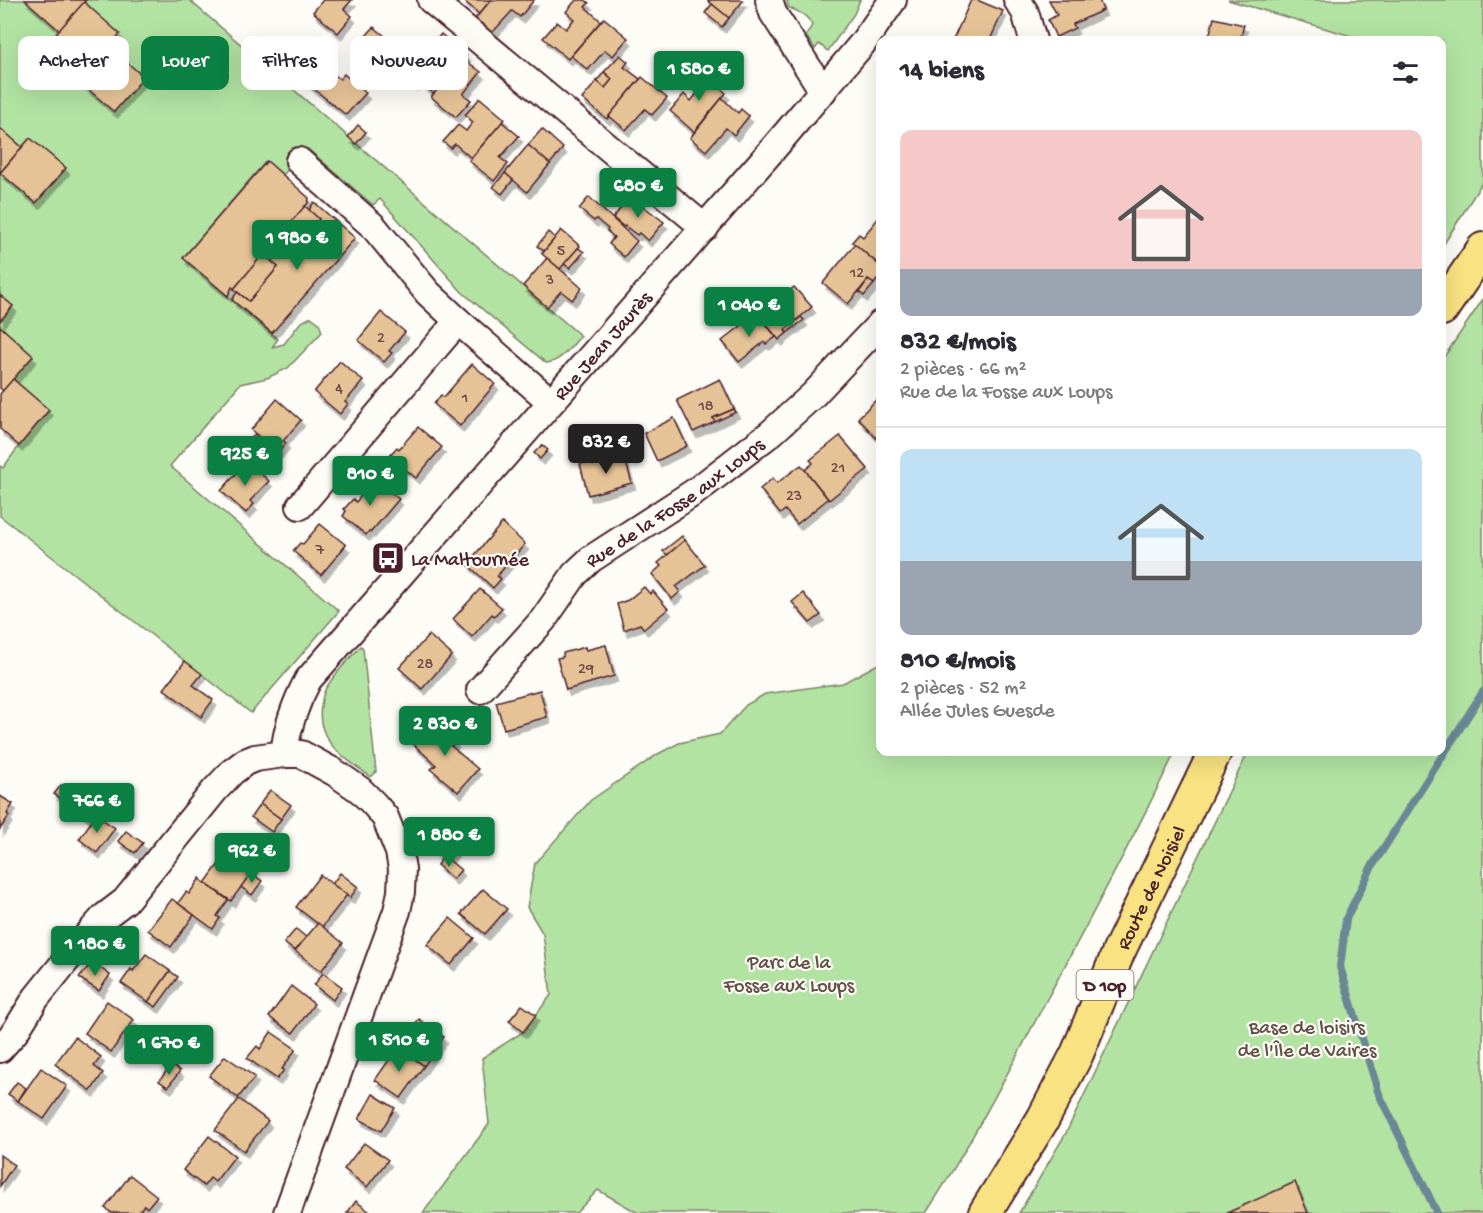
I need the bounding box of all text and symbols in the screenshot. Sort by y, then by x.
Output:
chip: Acheter [18,36,129,90]
chip: Louer [141,36,229,90]
chip: Filtres [241,36,338,90]
chip: Nouveau [350,36,468,90]
pin: 1 580 € [644,51,754,102]
icon: filters [1389,56,1422,89]
text: 14 biens [900,57,984,88]
text: 1 580 € [668,59,730,82]
pin: 680 € [596,168,680,219]
icon: home [1107,169,1215,277]
text: 680 € [613,176,663,199]
pin: 1 980 € [242,220,352,271]
text: 1 980 € [266,228,328,251]
house number: 5 [557,243,565,262]
house number: 12 [849,265,864,284]
house number: 3 [545,272,554,291]
street label: Rue Jean Jaurès [550,287,659,406]
pin: 1 040 € [694,287,804,338]
text: 1 040 € [718,295,780,318]
text: 832 €/mois [900,328,1016,359]
house number: 2 [377,330,385,349]
text: 2 pièces · 66 m² [900,359,1026,382]
house number: 4 [335,381,343,400]
text: Rue de la Fosse aux Loups [900,382,1112,405]
house number: 1 [461,390,468,409]
house number: 18 [697,398,714,417]
pin: 832 € [564,424,648,475]
text: 832 € [582,432,630,455]
street label: Rue de la Fosse aux Loups [582,434,771,574]
pin: 925 € [203,436,287,487]
text: 925 € [222,444,268,467]
pin: 810 € [328,456,412,507]
house number: 21 [831,460,845,479]
text: 810 € [346,464,394,487]
house number: 23 [786,488,802,507]
icon: home [1107,488,1215,596]
bus stop icon: La Maltournée [370,540,406,576]
house number: 7 [315,542,325,561]
place label: La Maltournée [411,550,529,573]
text: 810 €/mois [900,647,1015,678]
house number: 28 [417,656,434,675]
house number: 29 [578,661,594,680]
text: 2 pièces · 52 m² [900,678,1026,701]
text: Allée Jules Guesde [900,701,1055,724]
pin: 2 830 € [390,706,500,757]
text: 2 830 € [413,714,477,737]
pin: 766 € [55,783,139,834]
text: 766 € [73,791,121,814]
pin: 1 880 € [394,817,504,868]
street label: Route de Noisiel [1113,823,1193,954]
text: 1 880 € [418,825,480,848]
pin: 962 € [210,833,294,884]
text: 962 € [229,841,275,864]
pin: 1 180 € [40,926,150,977]
text: 1 180 € [65,934,125,957]
park label: Parc de la Fosse aux Loups [723,953,855,999]
road number: D 10p [1076,970,1134,1000]
park label: Base de loisirs de l'Île de Vaires [1238,1018,1377,1064]
pin: 1 510 € [344,1022,454,1073]
pin: 1 670 € [114,1025,224,1076]
text: 1 510 € [369,1030,429,1053]
text: 1 670 € [138,1033,200,1056]

